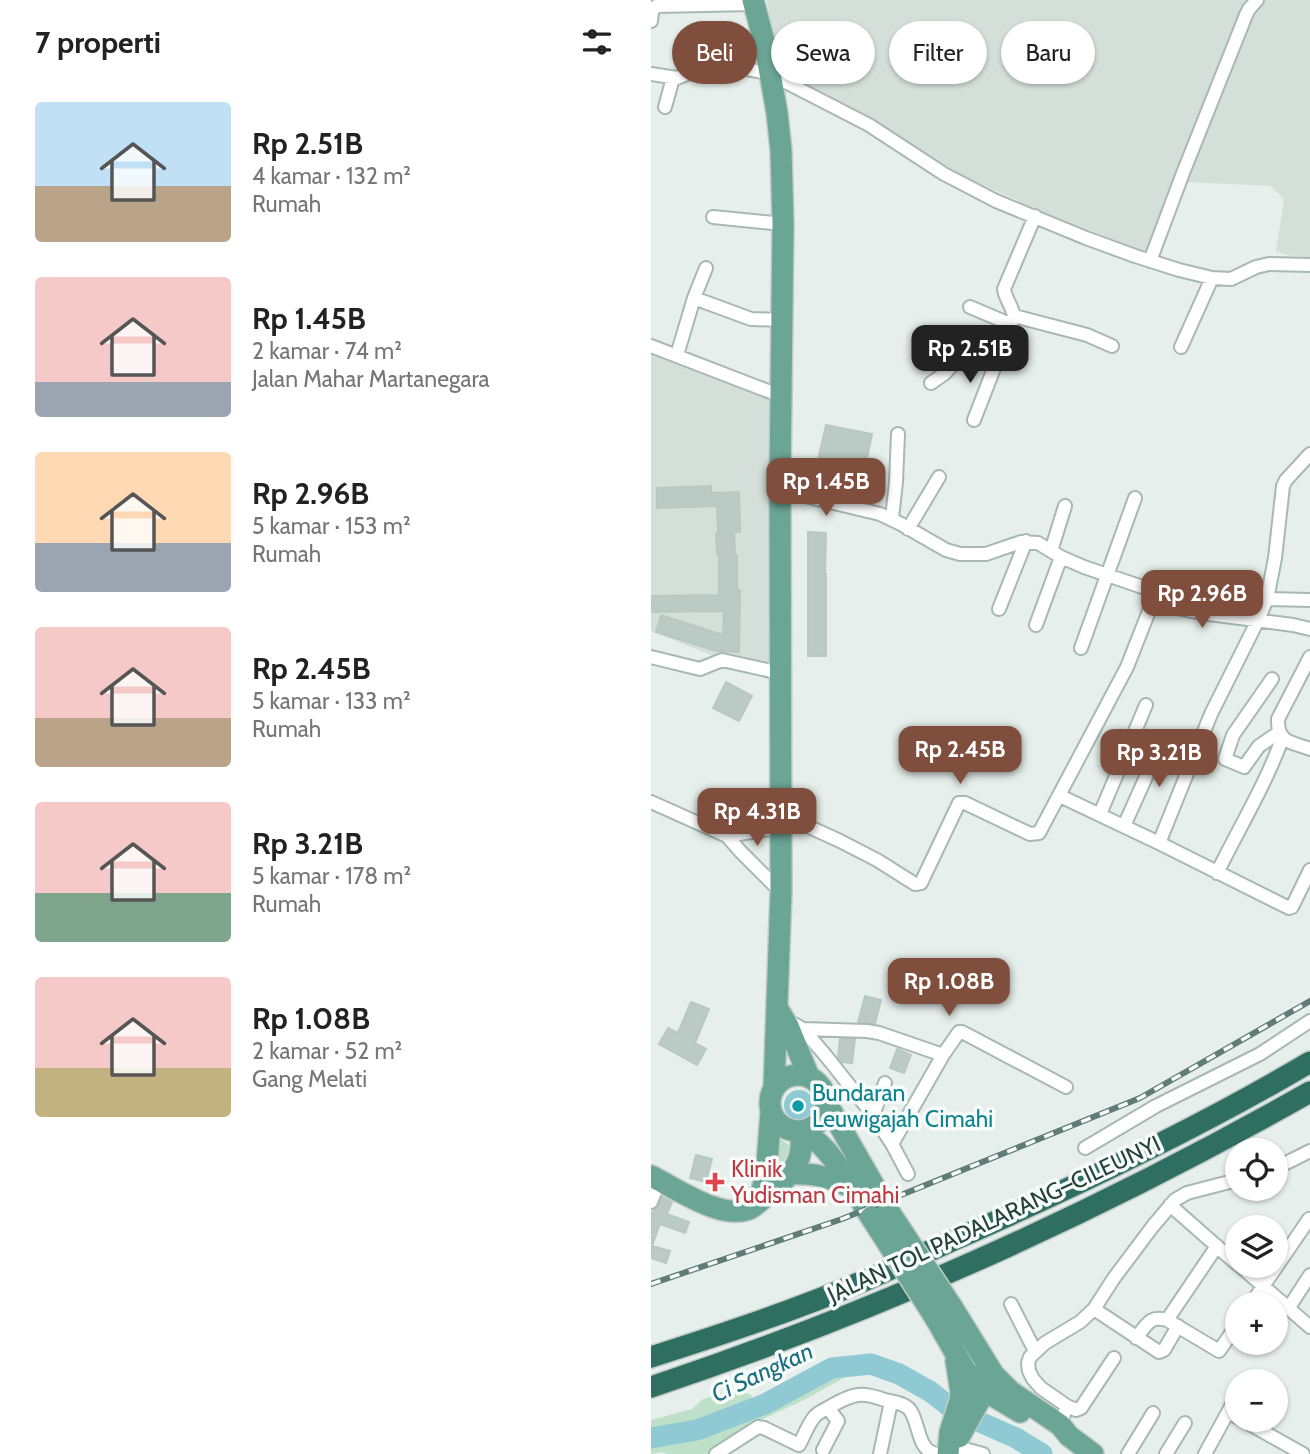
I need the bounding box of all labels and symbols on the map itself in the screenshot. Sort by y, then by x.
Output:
pin: Rp 2.51B [898,326,1042,385]
pin: Rp 1.45B [754,458,898,518]
pin: Rp 2.96B [1130,570,1274,630]
pin: Rp 2.45B [888,726,1032,786]
pin: Rp 3.21B [1087,730,1231,789]
pin: Rp 4.31B [685,788,829,848]
pin: Rp 1.08B [877,958,1021,1018]
place label: Bundaran Leuwigajah Cimahi [812,1079,993,1133]
marker: Bundaran Leuwigajah Cimahi [790,1098,806,1114]
street label: JALAN TOL PADALARANG–CILEUNYI [822,1129,1165,1309]
place label: Klinik Yudisman Cimahi [730,1155,899,1209]
marker: Klinik Yudisman Cimahi [705,1172,725,1192]
water label: Ci Sangkan [706,1336,818,1408]

